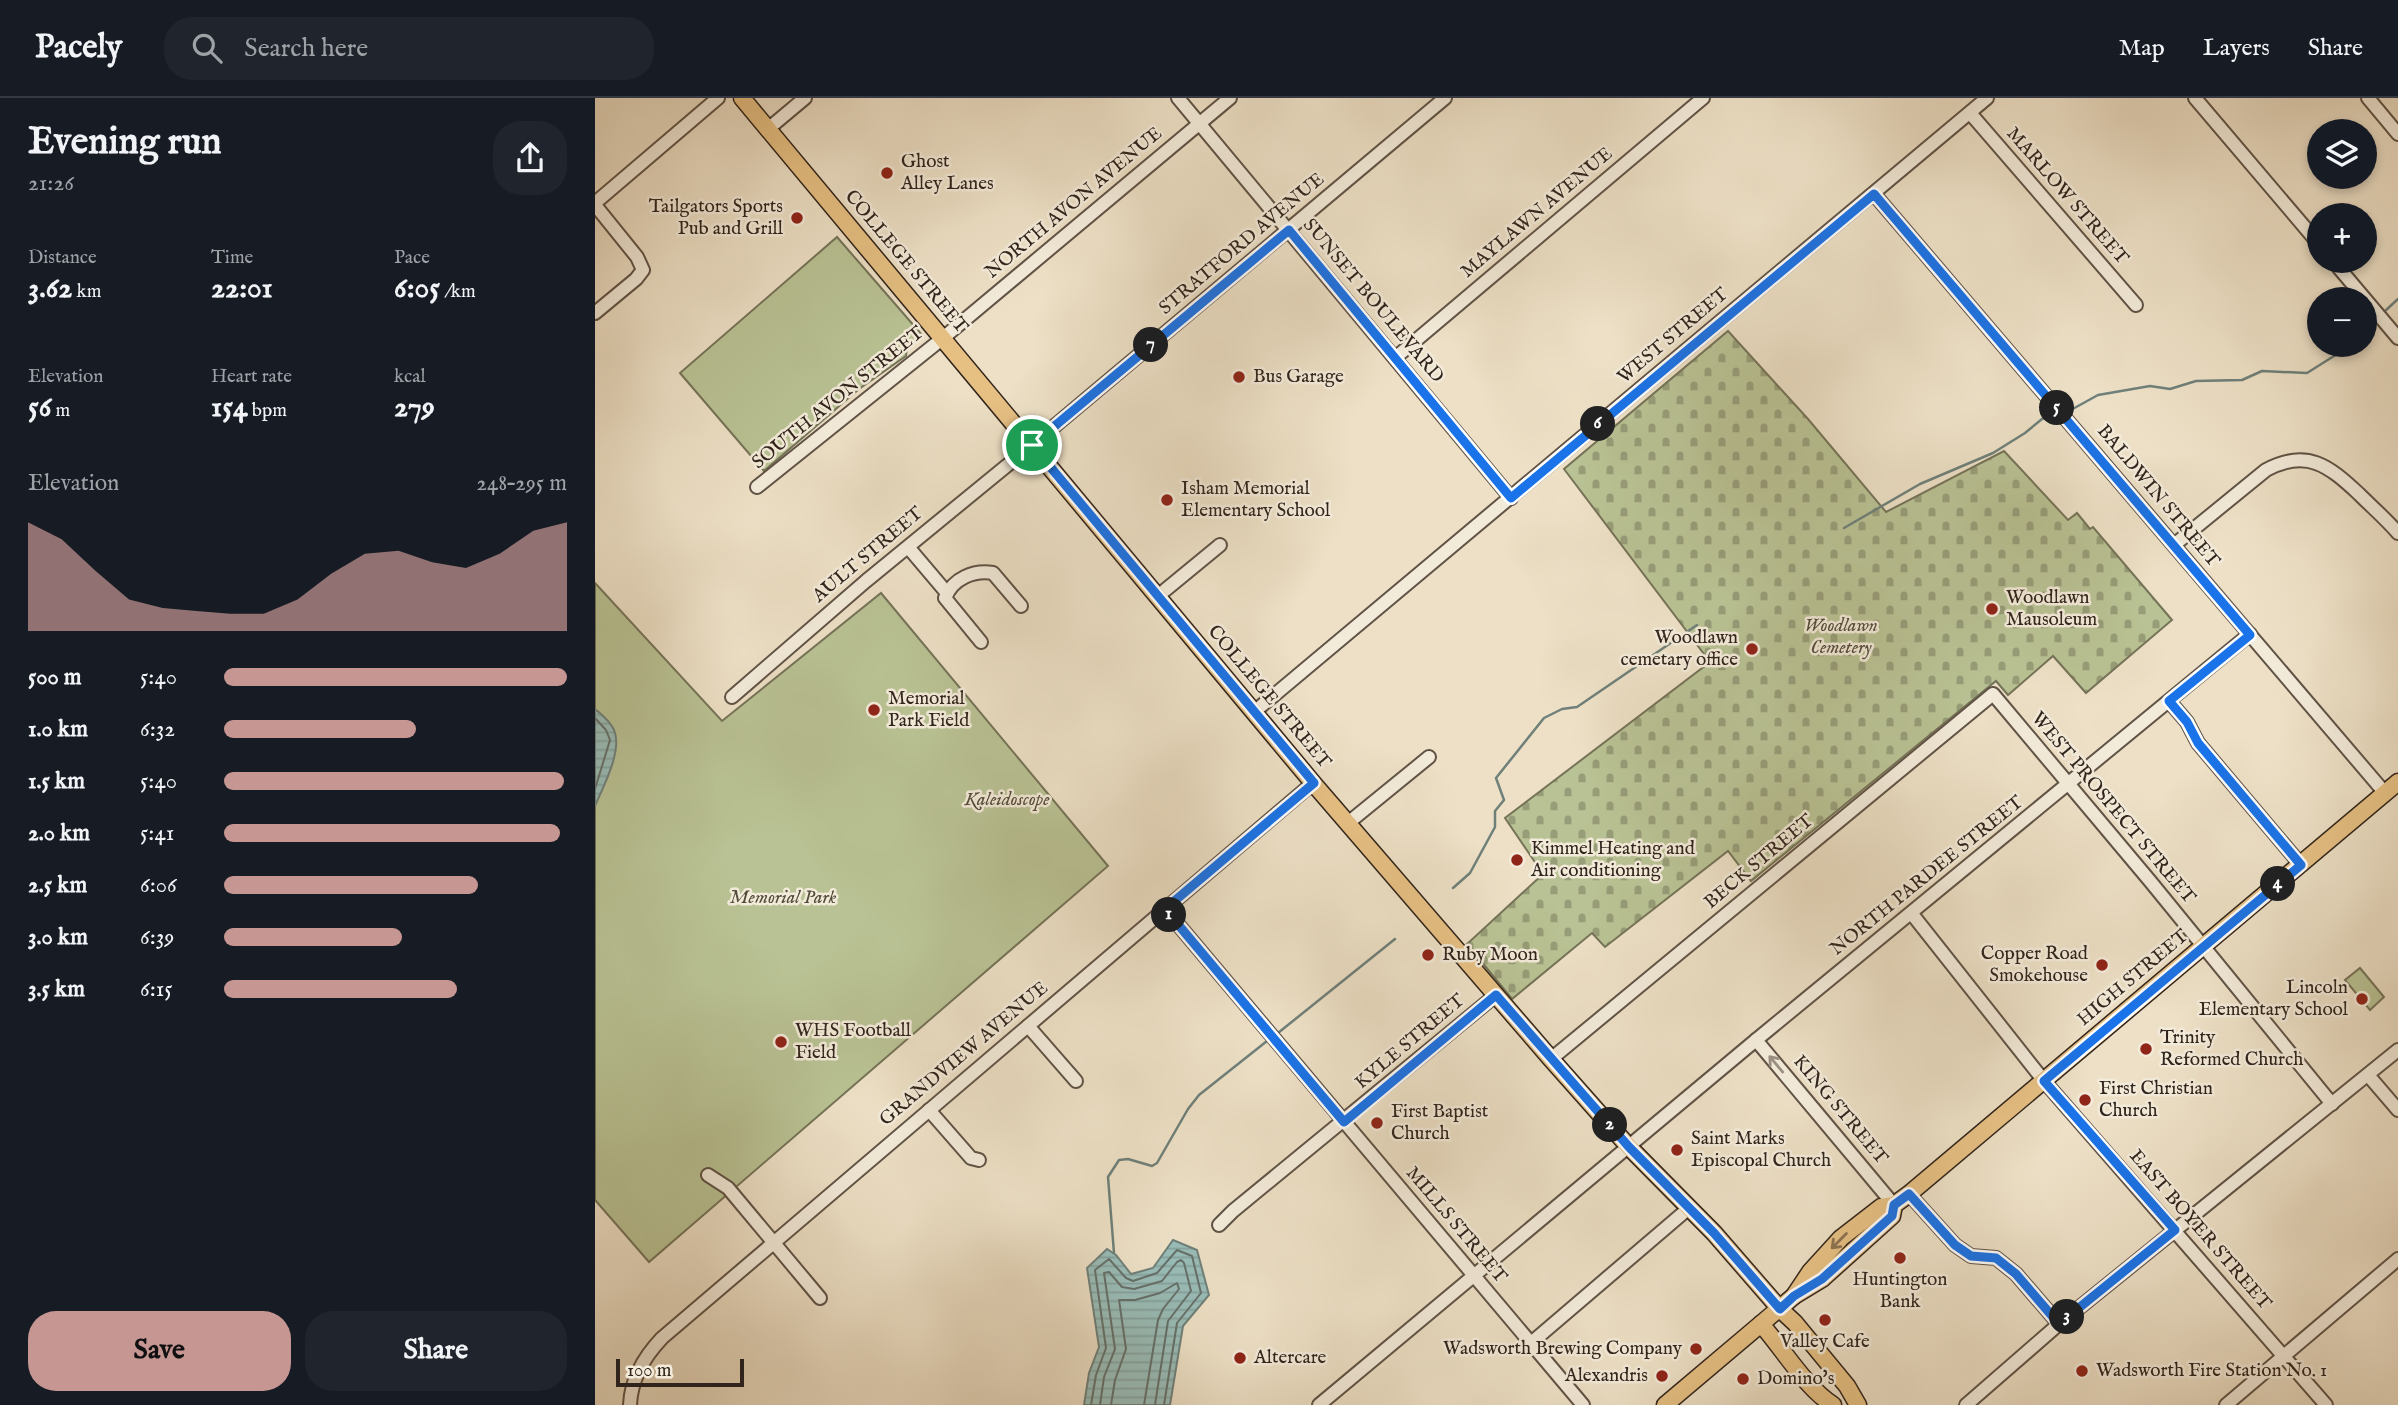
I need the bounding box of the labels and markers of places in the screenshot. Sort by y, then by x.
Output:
place label: Ghost Alley Lanes [900,150,994,196]
marker: Ghost Alley Lanes [879,165,895,181]
place label: Tailgators Sports Pub and Grill [649,195,784,241]
marker: Tailgators Sports Pub and Grill [789,210,805,226]
pin: 7 [1133,328,1169,362]
place label: Bus Garage [1253,365,1344,389]
marker: Bus Garage [1231,369,1247,385]
pin: 5 [2039,390,2075,426]
pin: 6 [1581,406,1615,442]
pin [1002,415,1062,475]
place label: Isham Memorial Elementary School [1181,477,1331,523]
marker: Isham Memorial Elementary School [1159,492,1175,508]
place label: Woodlawn Mausoleum [2006,586,2097,632]
marker: Woodlawn Mausoleum [1984,601,2000,617]
place label: Woodlawn cemetary office [1621,626,1738,672]
marker: Woodlawn cemetary office [1744,641,1760,657]
place label: Memorial Park Field [888,687,970,733]
marker: Memorial Park Field [866,702,882,718]
place label: Kimmel Heating and Air conditioning [1530,837,1696,883]
marker: Kimmel Heating and Air conditioning [1509,852,1525,868]
pin: 4 [2261,866,2295,902]
pin: 1 [1151,898,1187,932]
place label: Copper Road Smokehouse [1981,942,2089,988]
place label: Ruby Moon [1442,943,1538,967]
marker: Ruby Moon [1420,947,1436,963]
marker: Copper Road Smokehouse [2094,957,2110,973]
place label: Lincoln Elementary School [2199,976,2349,1022]
marker: Lincoln Elementary School [2354,991,2370,1007]
place label: WHS Football Field [795,1019,912,1065]
place label: Trinity Reformed Church [2160,1026,2303,1072]
marker: WHS Football Field [773,1034,789,1050]
marker: Trinity Reformed Church [2138,1041,2154,1057]
place label: First Christian Church [2099,1077,2213,1123]
marker: First Christian Church [2077,1092,2093,1108]
place label: First Baptist Church [1391,1100,1489,1146]
pin: 2 [1593,1108,1627,1142]
marker: First Baptist Church [1369,1115,1385,1131]
place label: Saint Marks Episcopal Church [1691,1127,1831,1173]
marker: Saint Marks Episcopal Church [1669,1142,1685,1158]
marker: Huntington Bank [1892,1250,1908,1266]
place label: Huntington Bank [1853,1268,1947,1314]
pin: 3 [2049,1300,2085,1334]
marker: Valley Cafe [1817,1312,1833,1328]
place label: Valley Cafe [1779,1330,1870,1354]
place label: Wadsworth Brewing Company [1443,1337,1683,1361]
marker: Wadsworth Brewing Company [1688,1341,1704,1357]
place label: Altercare [1253,1346,1327,1370]
marker: Altercare [1232,1350,1248,1366]
place label: Wadsworth Fire Station No. 1 [2096,1359,2327,1383]
marker: Wadsworth Fire Station No. 1 [2074,1363,2090,1379]
place label: Alexandris [1564,1364,1648,1388]
place label: Domino's [1757,1367,1834,1391]
marker: Alexandris [1654,1368,1670,1384]
marker: Domino's [1735,1371,1751,1387]

